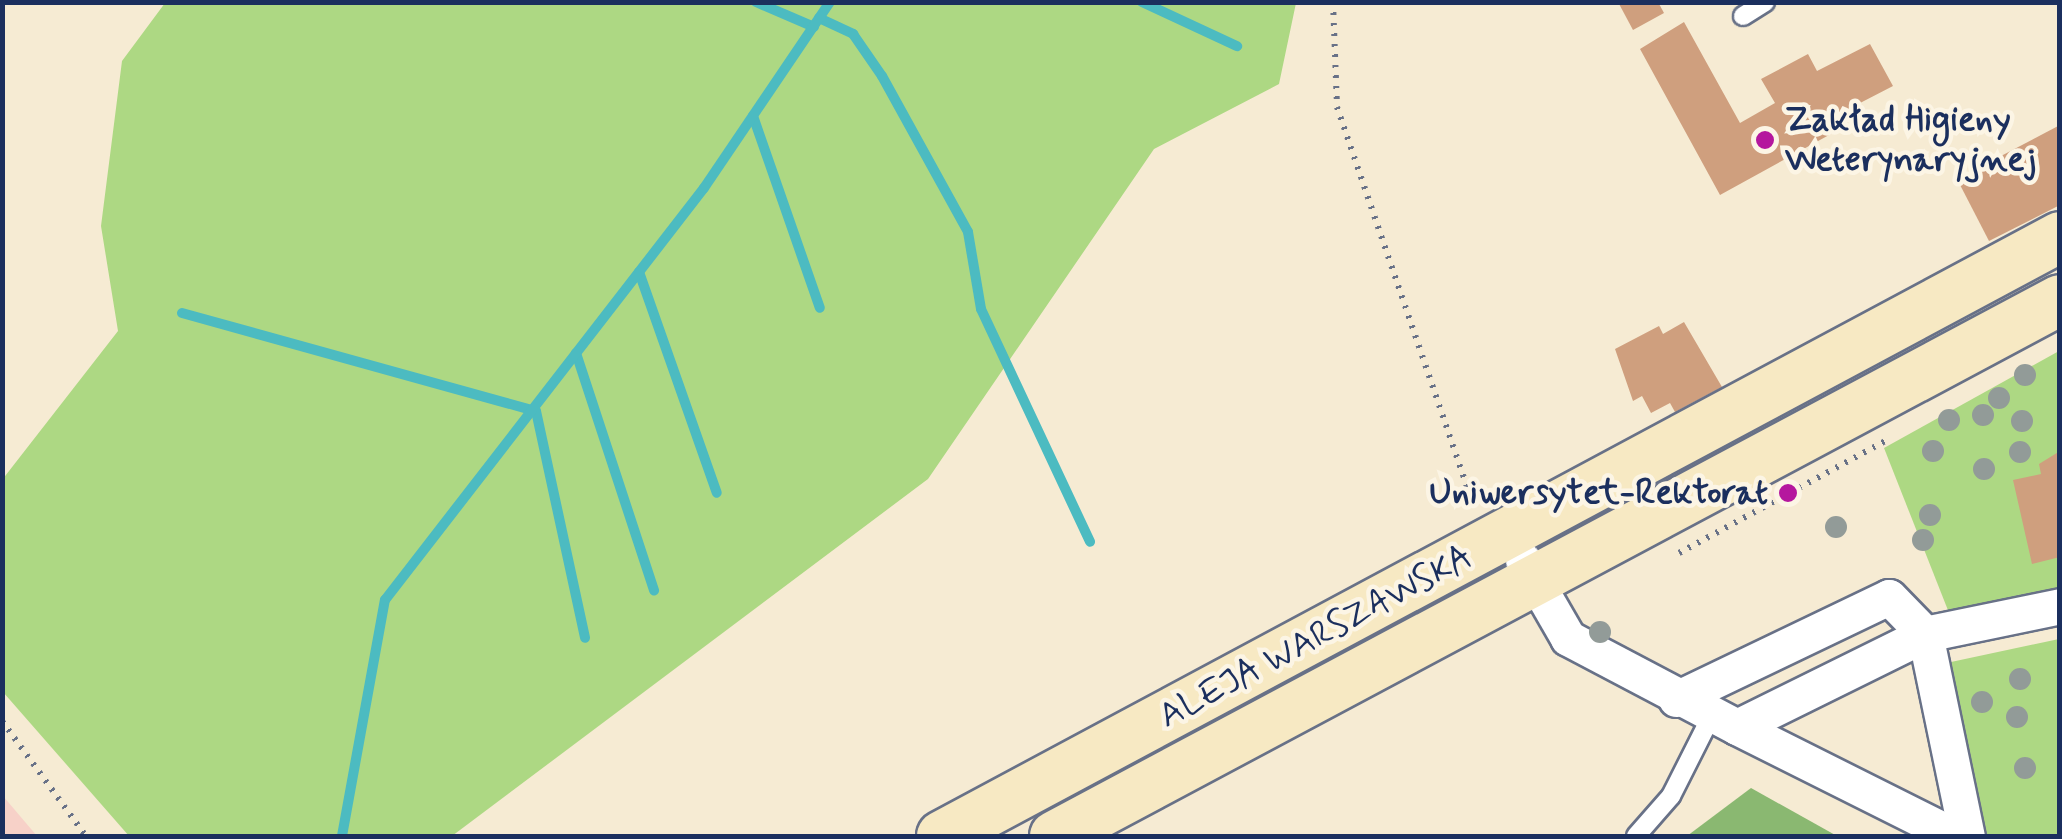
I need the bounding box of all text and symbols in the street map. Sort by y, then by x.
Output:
place label: Zakład Higieny Weterynaryjnej [1785,99,2036,181]
marker: Zakład Higieny Weterynaryjnej [1754,129,1776,151]
place label: Uniwersytet-Rektorat [1429,472,1768,514]
marker: Uniwersytet-Rektorat [1777,482,1799,504]
street label: ALEJA WARSZAWSKA [1149,535,1483,739]

